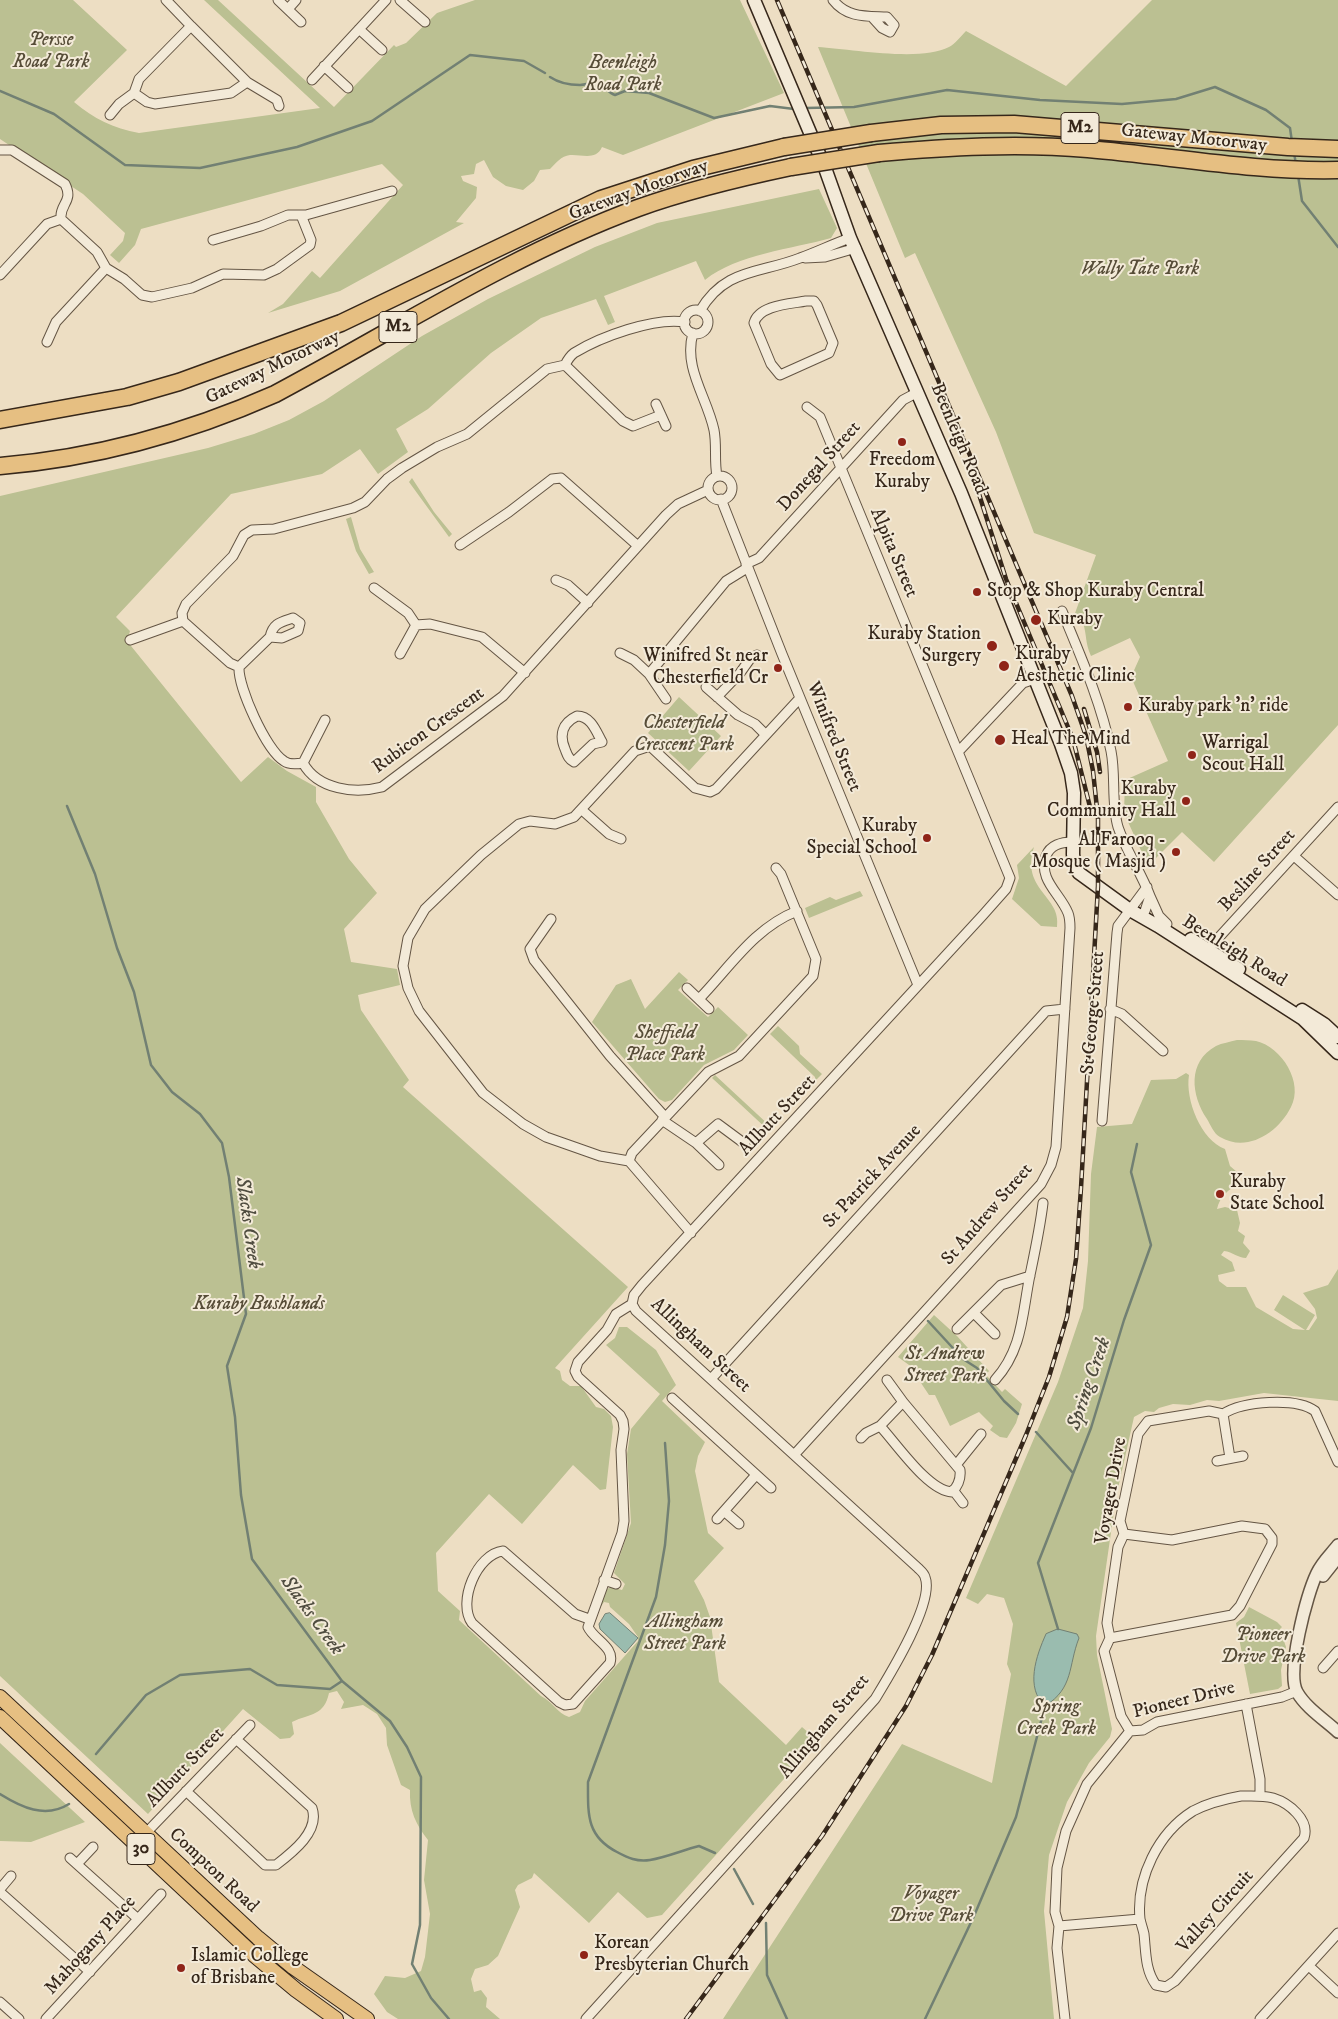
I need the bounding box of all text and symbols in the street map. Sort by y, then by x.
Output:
park label: Persse Road Park [13,30,89,74]
park label: Beenleigh Road Park [585,53,661,97]
road number: M2 [1061,112,1099,144]
street label: Gateway Motorway [1120,120,1268,158]
street label: Gateway Motorway [566,155,712,227]
park label: Wally Tate Park [1081,259,1199,281]
road number: M2 [379,312,417,342]
street label: Gateway Motorway [202,326,344,410]
street label: Beenleigh Road [924,380,992,498]
street label: Donegal Street [774,417,866,517]
marker: Freedom Kuraby [896,436,908,448]
place label: Freedom Kuraby [869,450,935,494]
street label: Alpita Street [864,505,922,601]
place label: Stop & Shop Kuraby Central [987,581,1204,603]
marker: Stop & Shop Kuraby Central [971,586,983,598]
place label: Kuraby [1047,609,1102,631]
marker: Kuraby [1029,613,1043,627]
place label: Kuraby Station Surgery [867,624,981,668]
marker: Kuraby Station Surgery [985,639,999,653]
place label: Kuraby Aesthetic Clinic [1015,644,1135,688]
place label: Winifred St near Chesterfield Cr [643,646,768,690]
marker: Kuraby Aesthetic Clinic [997,659,1011,673]
marker: Winifred St near Chesterfield Cr [772,662,784,674]
street label: Winifred Street [801,679,865,795]
street label: Rubicon Crescent [369,683,489,779]
place label: Kuraby park 'n' ride [1138,696,1288,718]
marker: Kuraby park 'n' ride [1122,701,1134,713]
park label: Chesterfield Crescent Park [634,713,734,757]
place label: Heal The Mind [1011,729,1130,751]
marker: Heal The Mind [993,733,1007,747]
place label: Warrigal Scout Hall [1202,733,1284,777]
marker: Warrigal Scout Hall [1186,749,1198,761]
place label: Kuraby Community Hall [1047,779,1176,823]
marker: Kuraby Community Hall [1180,795,1192,807]
place label: Kuraby Special School [807,816,917,860]
street label: Besline Street [1215,825,1301,917]
place label: Al Farooq - Mosque ( Masjid ) [1031,830,1166,874]
marker: Kuraby Special School [921,832,933,844]
marker: Al Farooq - Mosque ( Masjid ) [1170,846,1182,858]
street label: Beenleigh Road [1178,911,1290,993]
street label: St George Street [1077,950,1111,1076]
park label: Sheffield Place Park [625,1023,705,1067]
street label: Allbutt Street [735,1071,821,1161]
street label: St Patrick Avenue [819,1120,927,1234]
street label: St Andrew Street [938,1159,1038,1271]
place label: Kuraby State School [1230,1172,1324,1216]
water label: Slacks Creek [229,1176,265,1270]
marker: Kuraby State School [1214,1188,1226,1200]
park label: Kuraby Bushlands [193,1294,325,1316]
street label: Allingham Street [645,1294,755,1398]
water label: Spring Creek [1063,1334,1117,1434]
park label: St Andrew Street Park [904,1344,986,1388]
street label: Voyager Drive [1091,1436,1133,1546]
water label: Slacks Creek [274,1572,348,1660]
park label: Allingham Street Park [644,1612,726,1656]
park label: Pioneer Drive Park [1220,1625,1306,1669]
street label: Allingham Street [775,1670,875,1784]
street label: Pioneer Drive [1131,1677,1237,1725]
park label: Spring Creek Park [1016,1697,1096,1741]
street label: Allbutt Street [142,1723,230,1813]
street label: Compton Road [163,1824,263,1918]
road number: 30 [127,1834,155,1865]
street label: Valley Circuit [1173,1866,1259,1958]
park label: Voyager Drive Park [888,1884,974,1928]
street label: Mahogany Place [41,1892,141,2000]
place label: Korean Presbyterian Church [594,1933,749,1977]
place label: Islamic College of Brisbane [191,1946,309,1990]
marker: Korean Presbyterian Church [578,1949,590,1961]
marker: Islamic College of Brisbane [175,1962,187,1974]

